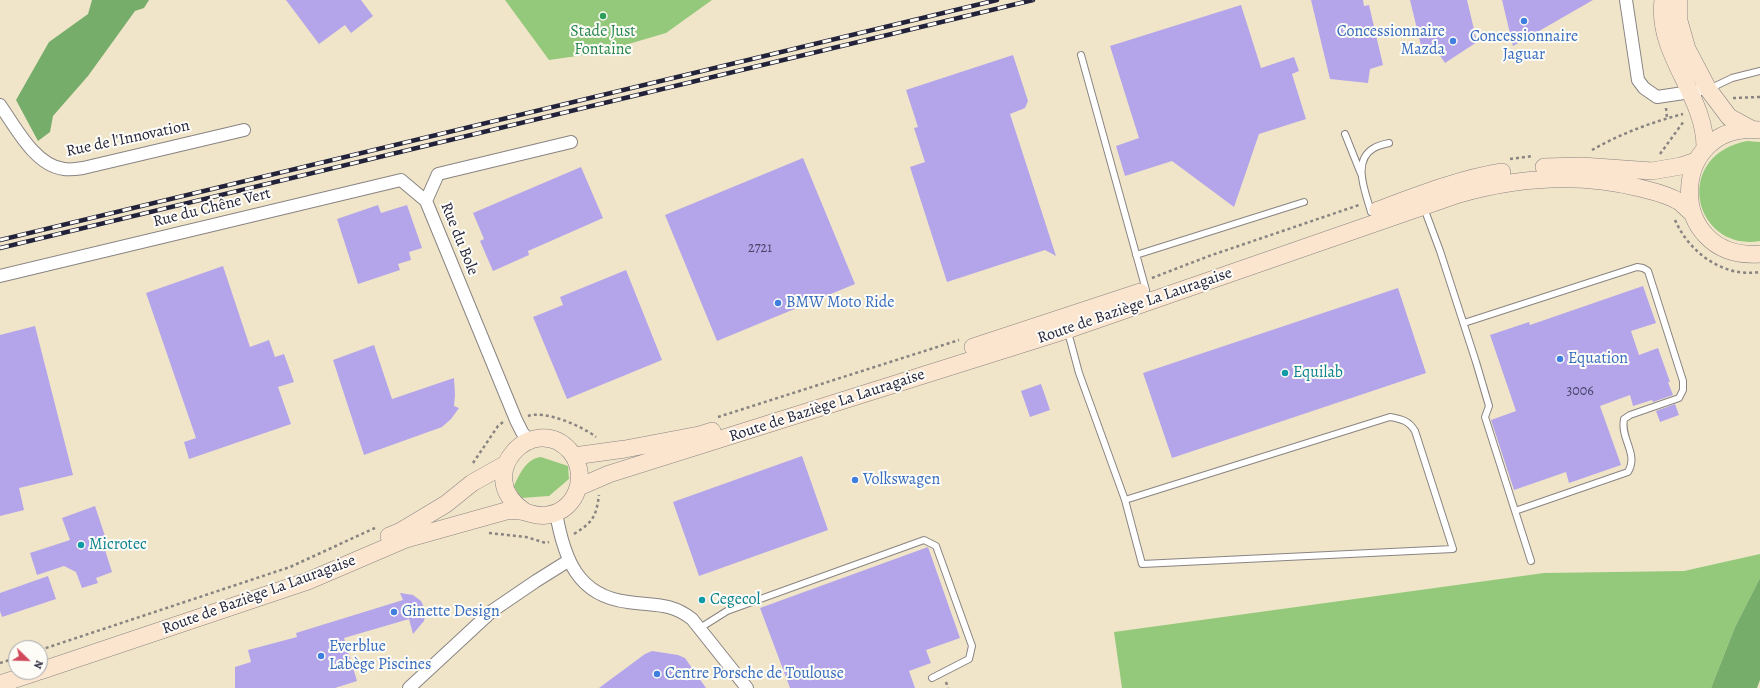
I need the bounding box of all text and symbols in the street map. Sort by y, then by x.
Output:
marker: Stade Just Fontaine [598,11,608,21]
marker: Concessionnaire Jaguar [1519,16,1529,26]
place label: Stade Just Fontaine [570,22,636,60]
place label: Concessionnaire Mazda [1337,22,1445,60]
place label: Concessionnaire Jaguar [1470,27,1578,65]
marker: Concessionnaire Mazda [1448,36,1458,46]
street label: Rue de l'Innovation [65,117,191,161]
street label: Rue du Chêne Vert [151,184,273,232]
street label: Rue du Bole [436,200,482,278]
house number: 2721 [748,241,772,257]
street label: Route de Baziège La Lauragaise [1035,264,1235,348]
place label: BMW Moto Ride [786,293,895,313]
marker: BMW Moto Ride [773,298,783,308]
place label: Equation [1568,349,1628,369]
marker: Equation [1555,354,1565,364]
place label: Equilab [1293,363,1343,383]
street label: Route de Baziège La Lauragaise [727,365,927,447]
marker: Equilab [1280,368,1290,378]
house number: 3006 [1566,384,1594,400]
place label: Volkswagen [863,470,940,490]
marker: Volkswagen [850,475,860,485]
place label: Microtec [89,535,147,555]
marker: Microtec [76,540,86,550]
street label: Route de Baziège La Lauragaise [160,551,358,639]
place label: Cegecol [710,590,760,610]
marker: Cegecol [697,595,707,605]
place label: Ginette Design [402,602,500,622]
marker: Ginette Design [389,607,399,617]
place label: Everblue Labège Piscines [329,637,431,675]
north arrow [8,640,48,680]
marker: Everblue Labège Piscines [316,651,326,661]
text: N [30,658,47,671]
place label: Centre Porsche de Toulouse [665,664,844,684]
marker: Centre Porsche de Toulouse [652,669,662,679]

